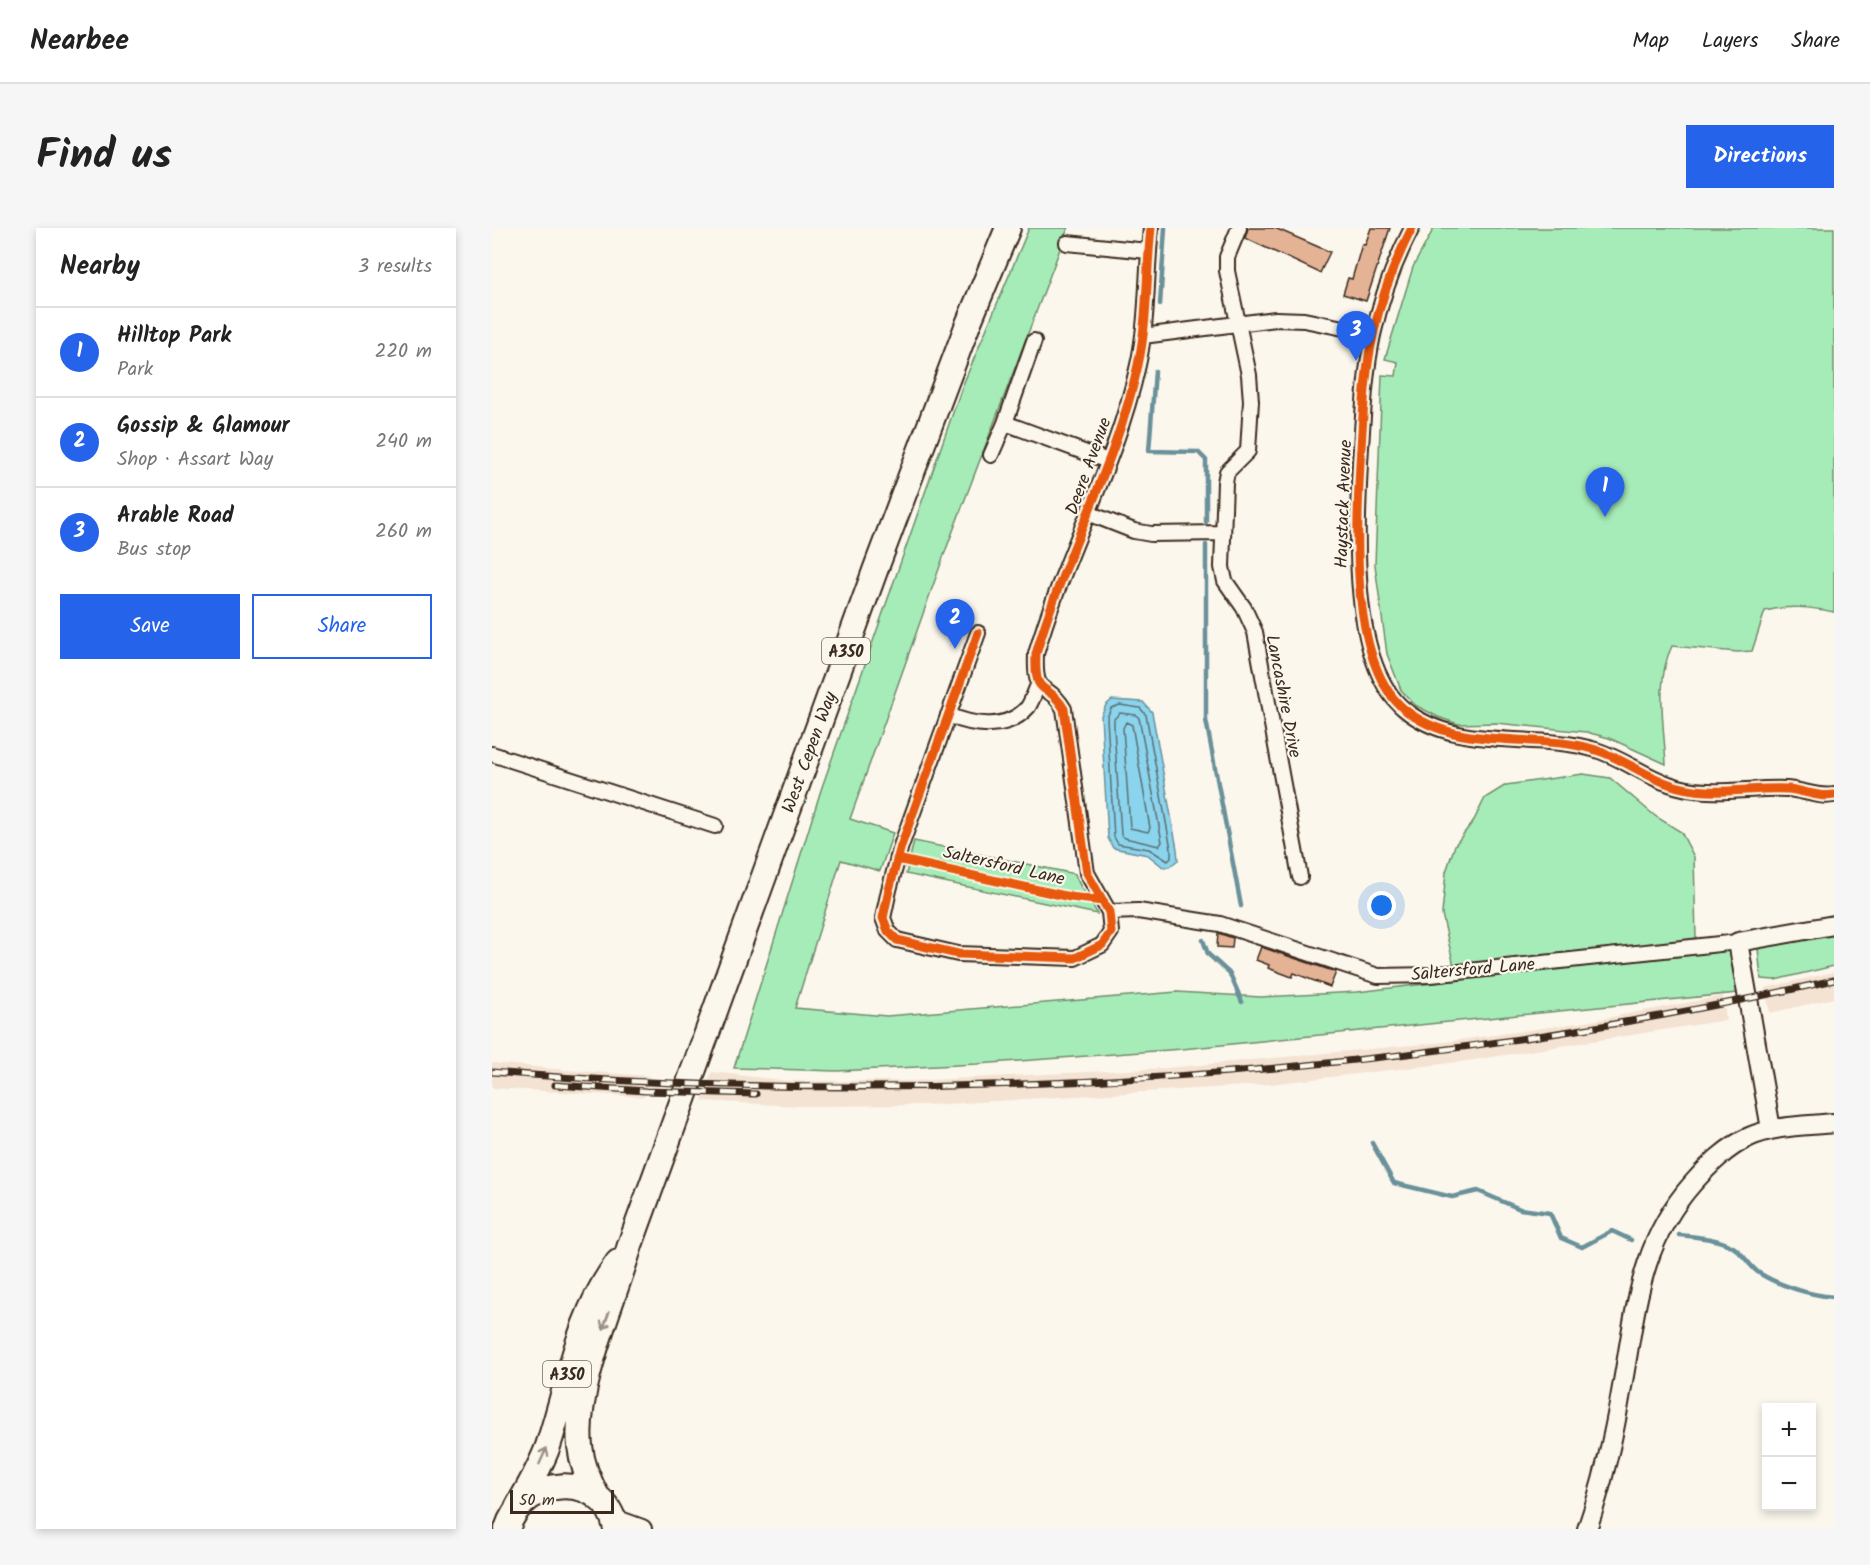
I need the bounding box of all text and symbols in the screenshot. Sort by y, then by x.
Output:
text: Nearbee [30,19,129,64]
text: Map [1632,25,1669,58]
text: Layers [1702,25,1758,58]
text: Share [1791,25,1840,58]
text: Find us [36,123,172,190]
button: Directions [1686,125,1834,188]
text: Nearby [60,246,140,288]
text: 3 results [358,251,432,283]
pin: 3 [1336,312,1376,361]
text: Hilltop Park [117,319,231,354]
text: 1 [76,336,83,368]
text: 220 m [375,336,432,368]
text: Park [117,354,153,386]
text: Gossip & Glamour [117,409,289,444]
street label: Deere Avenue [1058,414,1120,519]
text: 2 [74,426,85,458]
text: 240 m [375,426,432,458]
street label: Haystack Avenue [1328,439,1361,569]
text: Shop · Assart Way [117,444,273,476]
pin: 1 [1586,468,1624,517]
text: Arable Road [117,499,234,534]
text: 3 [74,516,85,548]
text: 260 m [375,516,432,548]
text: Bus stop [117,534,191,566]
button: Save [60,594,240,659]
button: Share [252,594,432,659]
pin: 2 [936,600,974,649]
street label: Lancashire Drive [1256,632,1309,760]
road number: A350 [822,638,870,664]
street label: West Cepen Way [775,687,846,817]
street label: Saltersford Lane [940,838,1067,895]
your location [1367,891,1396,920]
street label: Saltersford Lane [1410,951,1536,990]
one-way arrow [600,1311,611,1330]
road number: A350 [543,1361,591,1387]
map controls [1762,1403,1816,1511]
button: + [1762,1403,1816,1457]
one-way arrow [539,1447,550,1465]
button: − [1762,1457,1816,1511]
scale bar [510,1487,614,1514]
text: 50 m [519,1488,555,1513]

